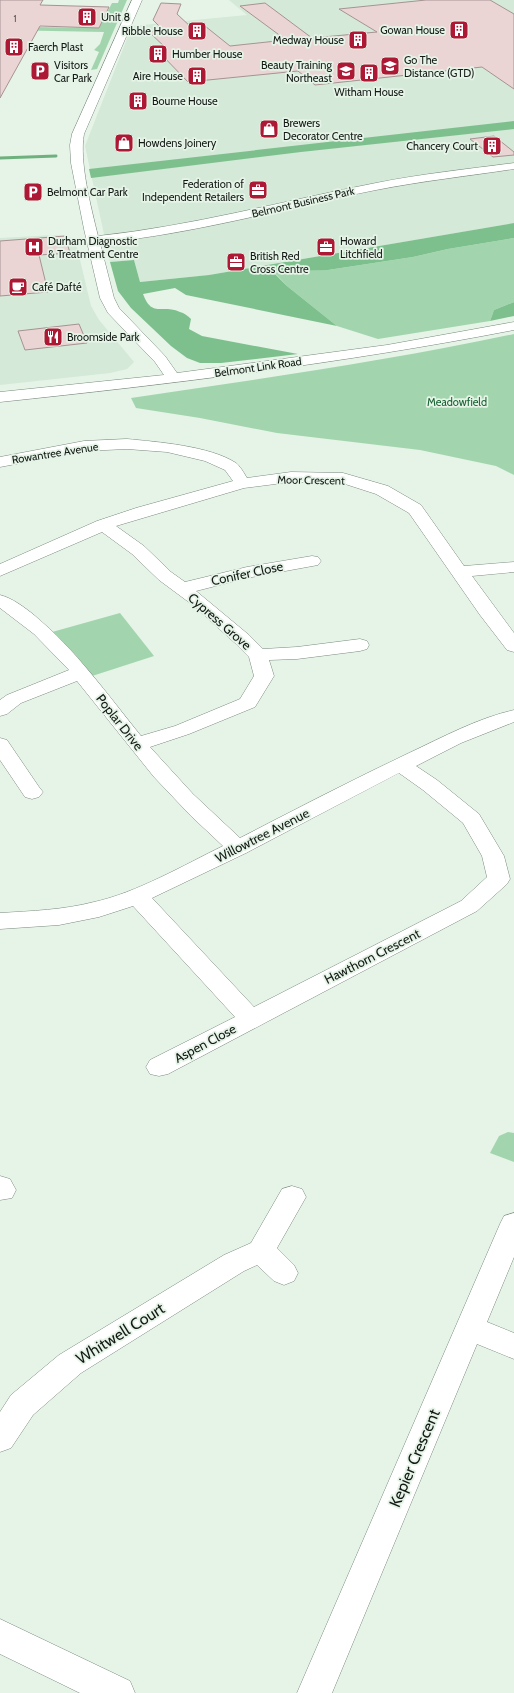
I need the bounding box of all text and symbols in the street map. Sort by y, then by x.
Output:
building icon: Unit 8 [76,6,98,28]
place label: Unit 8 [101,10,130,24]
house number: 1 [14,13,17,24]
building icon: Gowan House [448,19,470,41]
building icon: Ribble House [186,20,208,42]
place label: Gowan House [380,23,445,37]
place label: Ribble House [122,24,183,38]
building icon: Medway House [347,29,369,51]
place label: Medway House [273,33,344,47]
building icon: Faerch Plast [3,36,25,58]
place label: Faerch Plast [28,40,83,54]
building icon: Humber House [147,43,169,65]
place label: Humber House [172,47,243,61]
place label: Go The Distance (GTD) [404,53,474,80]
school or university icon: Go The Distance (GTD) [379,55,401,77]
place label: Visitors Car Park [54,58,92,85]
place label: Beauty Training Northeast [261,58,333,85]
parking icon: Visitors Car Park [29,60,51,82]
school or university icon: Beauty Training Northeast [335,60,357,82]
building icon: Witham House [358,62,380,84]
building icon: Aire House [186,65,208,87]
place label: Aire House [133,69,183,83]
place label: Witham House [334,85,404,99]
building icon: Bourne House [127,90,149,112]
place label: Bourne House [152,94,218,108]
place label: Brewers Decorator Centre [283,116,363,143]
shop icon: Brewers Decorator Centre [258,118,280,140]
shop icon: Howdens Joinery [113,132,135,154]
building icon: Chancery Court [481,135,503,157]
place label: Howdens Joinery [138,136,217,150]
place label: Chancery Court [406,139,478,153]
place label: Federation of Independent Retailers [142,177,244,204]
office icon: Federation of Independent Retailers [247,179,269,201]
parking icon: Belmont Car Park [22,181,44,203]
street label: Belmont Business Park [250,183,356,221]
place label: Belmont Car Park [47,185,128,199]
place label: Durham Diagnostic & Treatment Centre [48,234,139,261]
place label: Howard Litchfield [340,234,383,261]
hospital icon: Durham Diagnostic & Treatment Centre [23,236,45,258]
office icon: Howard Litchfield [315,236,337,258]
place label: British Red Cross Centre [250,249,309,276]
office icon: British Red Cross Centre [225,251,247,273]
cafe icon: Café Dafté [7,276,29,298]
place label: Café Dafté [32,280,82,294]
restaurant icon: Broomside Park [42,326,64,348]
place label: Broomside Park [67,330,140,344]
street label: Belmont Link Road [213,354,303,380]
park label: Meadowfield [427,395,487,409]
street label: Rowantree Avenue [11,439,100,467]
street label: Moor Crescent [277,472,345,488]
street label: Conifer Close [210,558,285,588]
street label: Cypress Grove [185,589,255,653]
street label: Poplar Drive [93,691,147,754]
street label: Willowtree Avenue [212,804,312,866]
street label: Hawthorn Crescent [321,925,423,987]
street label: Aspen Close [171,1020,239,1066]
street label: Whitwell Court [73,1298,169,1368]
street label: Kepier Crescent [385,1406,444,1510]

